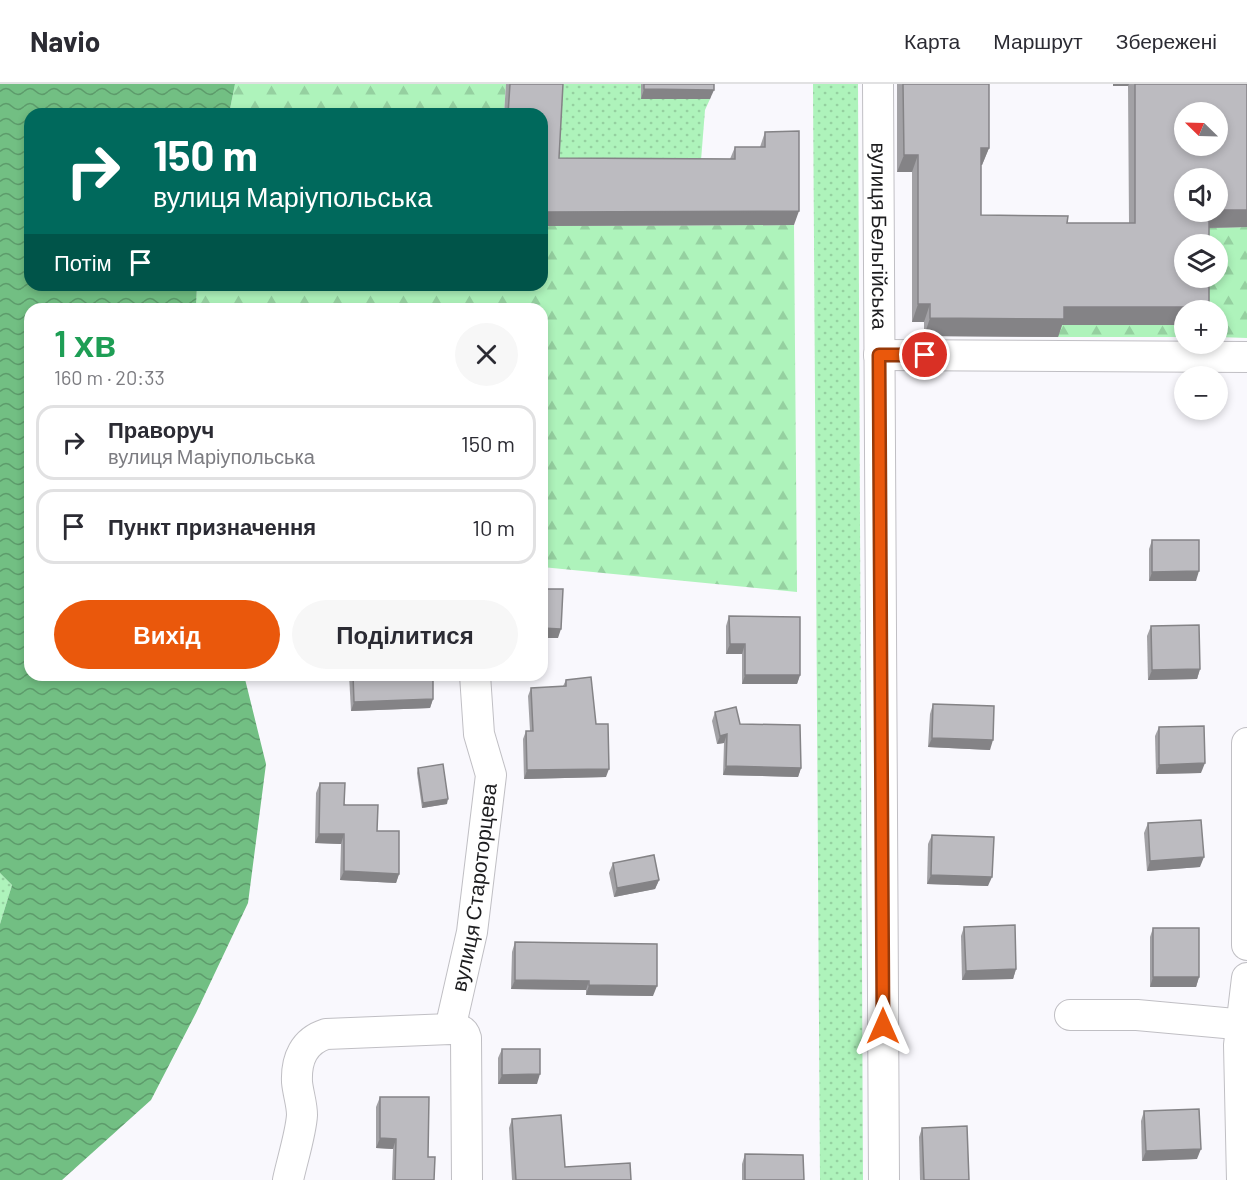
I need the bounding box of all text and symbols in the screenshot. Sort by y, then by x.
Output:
text: Navio [30,24,100,58]
text: Карта [904,28,960,53]
text: Маршрут [993,28,1083,53]
text: Збережені [1116,28,1217,53]
north arrow [1174,102,1228,156]
map controls [1174,102,1228,420]
text: 150 m [153,129,258,179]
icon: right [54,132,132,210]
street label: вулиця Бельгійська [867,142,893,330]
button: sound [1174,168,1228,222]
text: вулиця Маріупольська [153,180,432,212]
button: layers [1174,234,1228,288]
icon: arrive [124,246,157,279]
text: Потім [54,249,112,275]
button: + [1174,300,1228,354]
text: 1 хв [54,321,116,364]
button: close [455,323,518,386]
pin [899,329,950,380]
icon: arrive [908,338,941,371]
text: 160 m · 20:33 [54,365,165,389]
button: − [1174,366,1228,420]
text: Праворуч [108,416,214,442]
icon: right [57,426,90,459]
text: 150 m [461,430,515,456]
text: вулиця Маріупольська [108,444,315,468]
icon: arrive [57,510,90,543]
text: Пункт призначення [108,513,316,539]
text: 10 m [472,514,515,540]
button: Вихід [54,600,280,669]
button: Поділитися [292,600,518,669]
street label: вулиця Староторцева [445,781,501,994]
position arrow [851,994,915,1058]

